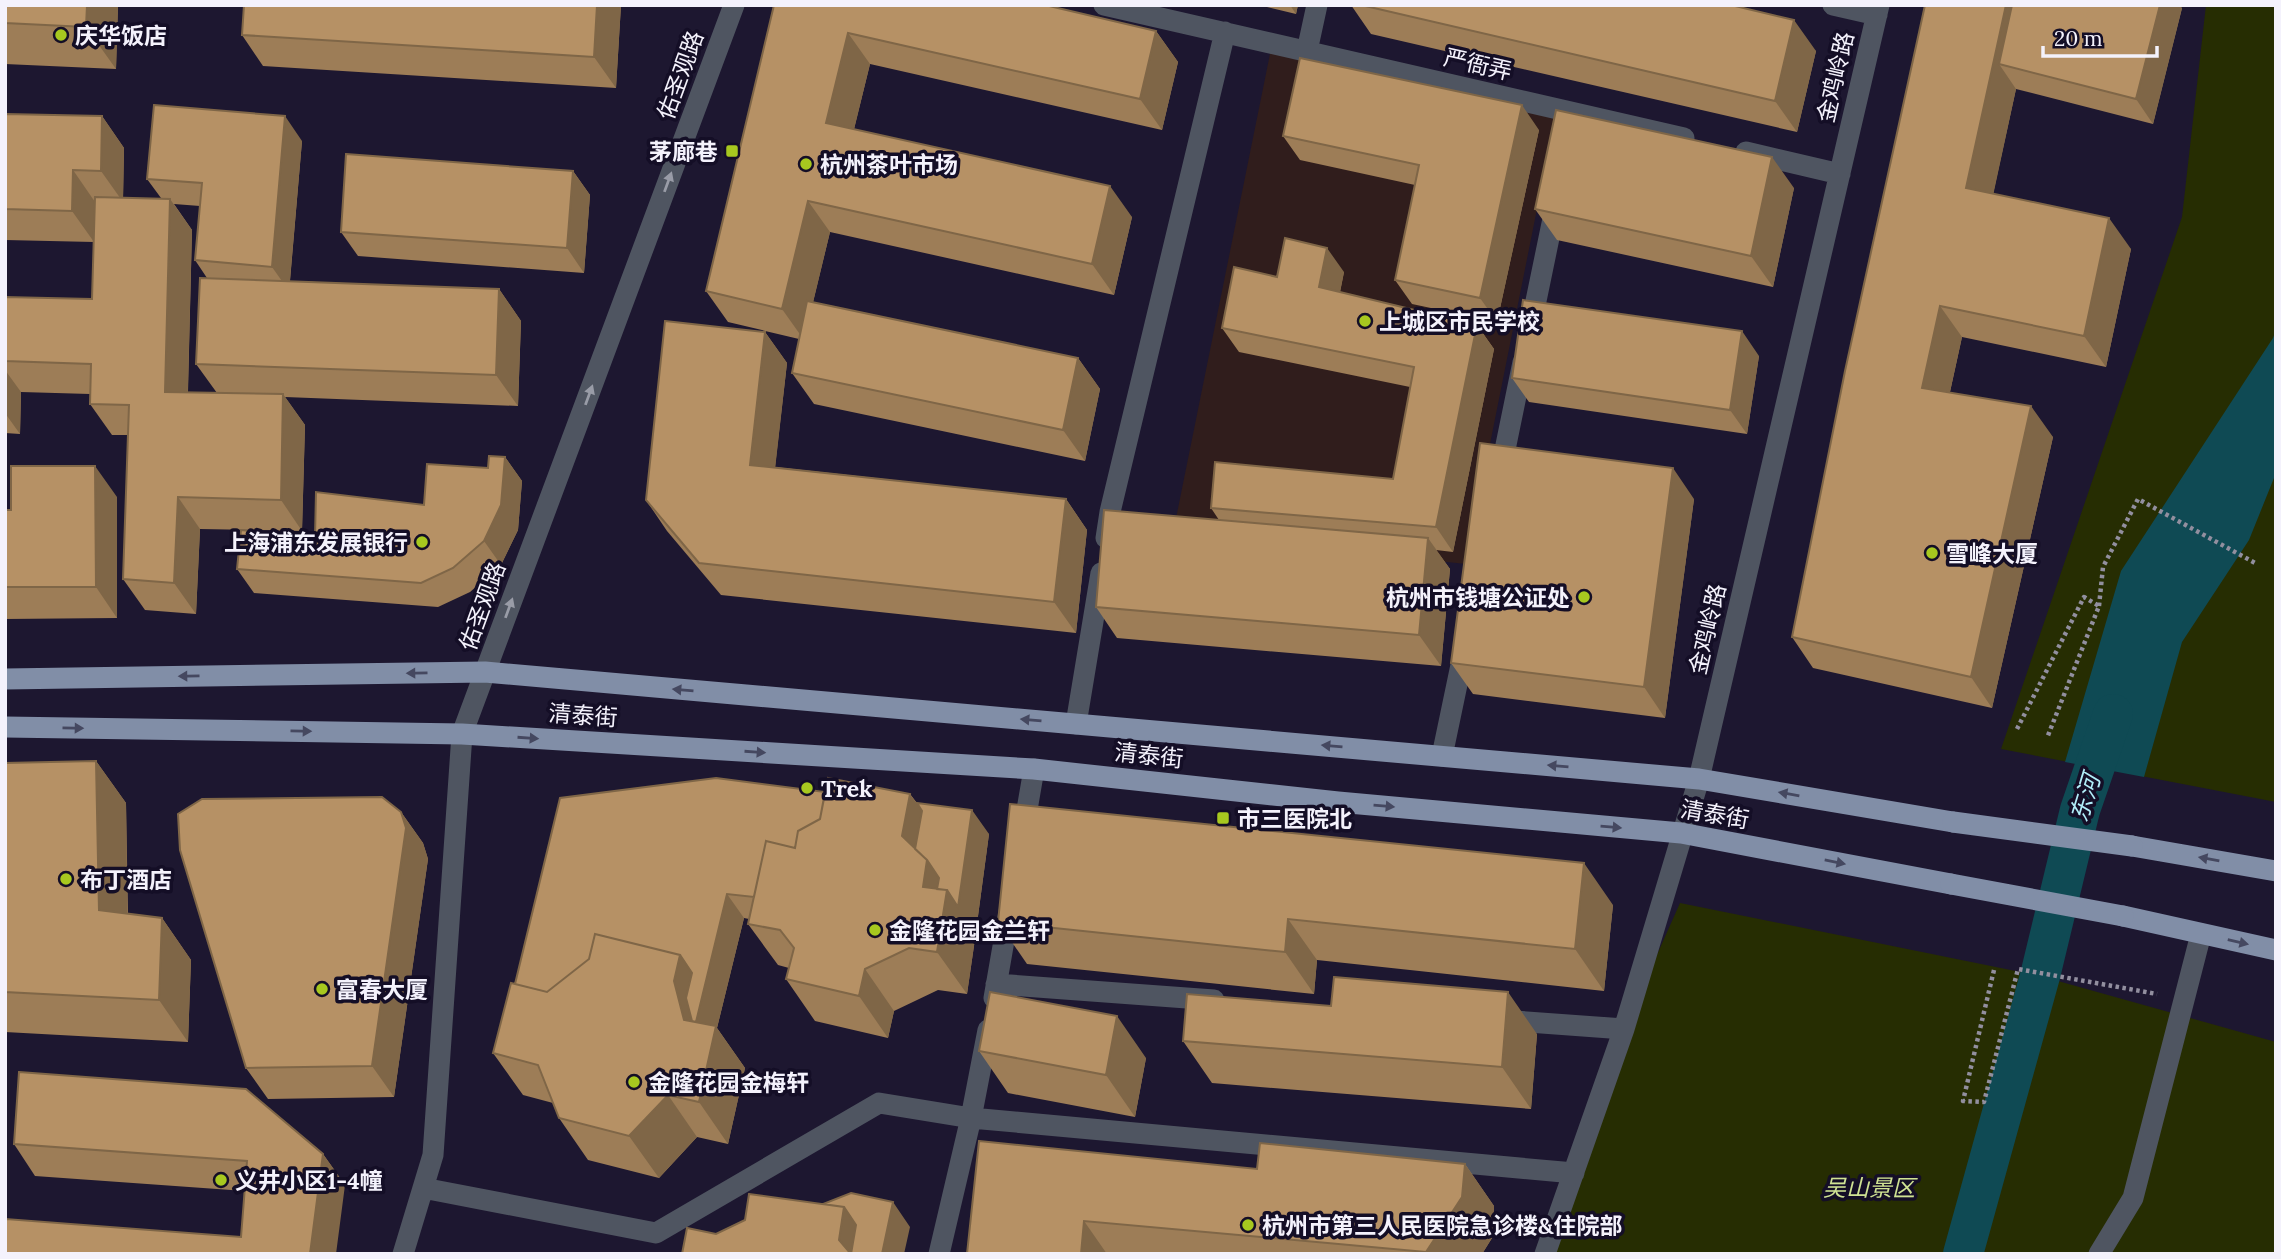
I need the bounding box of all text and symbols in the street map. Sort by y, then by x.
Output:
scale bar [2043,14,2157,58]
place label: 庆华饭店 [75,21,167,50]
text: 20 m [2054,25,2103,52]
marker: 庆华饭店 [53,27,69,43]
street label: 佑圣观路 [651,27,709,123]
street label: 金鸡岭路 [1811,29,1859,125]
street label: 严衙弄 [1441,42,1515,86]
place label: 茅廊巷 [649,137,718,166]
marker: 茅廊巷 [724,143,740,159]
place label: 杭州茶叶市场 [820,150,958,179]
marker: 杭州茶叶市场 [798,156,814,172]
one-way arrow [663,172,674,193]
place label: 上城区市民学校 [1379,307,1540,336]
marker: 上城区市民学校 [1357,313,1373,329]
one-way arrow [583,385,594,406]
place label: 上海浦东发展银行 [224,528,408,557]
marker: 上海浦东发展银行 [414,534,430,550]
place label: 雪峰大厦 [1946,539,2038,568]
marker: 雪峰大厦 [1924,545,1940,561]
street label: 佑圣观路 [453,558,511,654]
street label: 金鸡岭路 [1683,581,1731,677]
place label: 杭州市钱塘公证处 [1386,583,1570,612]
marker: 杭州市钱塘公证处 [1576,589,1592,605]
one-way arrow [504,598,515,619]
one-way arrow [406,667,428,679]
one-way arrow [178,670,200,682]
one-way arrow [671,684,693,695]
street label: 清泰街 [548,698,618,732]
one-way arrow [1020,714,1042,725]
one-way arrow [63,722,85,734]
one-way arrow [290,726,312,737]
one-way arrow [518,732,540,743]
street label: 清泰街 [1113,737,1185,773]
one-way arrow [1320,741,1342,752]
one-way arrow [745,747,767,758]
one-way arrow [1547,760,1569,771]
water label: 东河 [2063,767,2108,825]
place label: Trek [821,774,873,803]
marker: Trek [799,780,815,796]
one-way arrow [1778,788,1800,799]
street label: 清泰街 [1679,794,1751,834]
one-way arrow [1373,801,1395,812]
place label: 市三医院北 [1237,804,1352,833]
marker: 市三医院北 [1215,810,1231,826]
one-way arrow [1600,822,1622,833]
one-way arrow [2197,854,2219,865]
one-way arrow [1824,857,1846,868]
place label: 布丁酒店 [80,865,172,894]
marker: 布丁酒店 [58,871,74,887]
place label: 金隆花园金兰轩 [889,916,1050,945]
marker: 金隆花园金兰轩 [867,922,883,938]
one-way arrow [2227,937,2249,948]
place label: 富春大厦 [336,975,428,1004]
marker: 富春大厦 [314,981,330,997]
place label: 金隆花园金梅轩 [648,1068,809,1097]
marker: 金隆花园金梅轩 [626,1074,642,1090]
place label: 义井小区1-4幢 [235,1166,383,1195]
marker: 义井小区1-4幢 [213,1172,229,1188]
park label: 吴山景区 [1823,1173,1918,1202]
place label: 杭州市第三人民医院急诊楼&住院部 [1262,1211,1622,1240]
marker: 杭州市第三人民医院急诊楼&住院部 [1240,1217,1256,1233]

